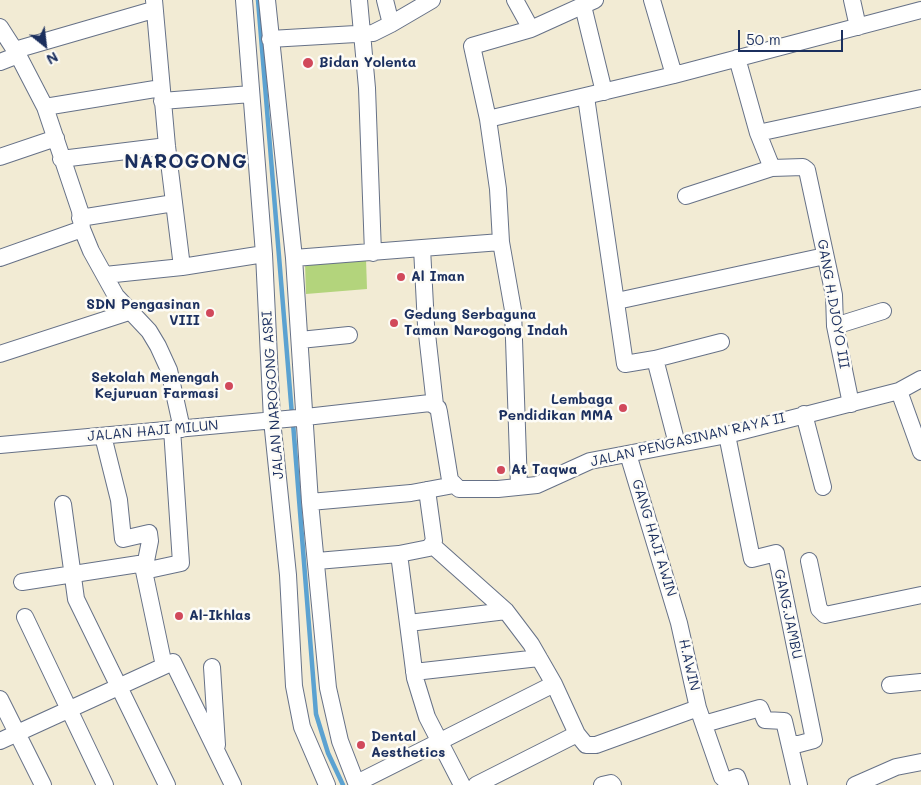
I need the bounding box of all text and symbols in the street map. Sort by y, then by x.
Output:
north arrow [20,20,70,70]
scale bar [741,20,846,52]
text: 50 m [746,29,781,49]
text: N [43,48,62,69]
place label: Bidan Yolenta [319,55,416,71]
marker: Bidan Yolenta [301,56,315,70]
district label: NAROGONG [123,151,249,173]
street label: GANG H.DJOYO III [813,238,853,370]
place label: Al Iman [411,269,464,285]
marker: Al Iman [395,271,407,283]
place label: SDN Pengasinan VIII [86,297,200,330]
marker: SDN Pengasinan VIII [204,307,216,319]
place label: Gedung Serbaguna Taman Narogong Indah [404,307,568,340]
street label: JALAN NAROGONG ASRI [259,310,287,480]
marker: Gedung Serbaguna Taman Narogong Indah [388,317,400,329]
place label: Sekolah Menengah Kejuruan Farmasi [91,370,219,402]
marker: Sekolah Menengah Kejuruan Farmasi [223,380,235,392]
place label: Lembaga Pendidikan MMA [498,392,613,424]
marker: Lembaga Pendidikan MMA [617,402,629,414]
street label: JALAN PENGASINAN RAYA II [589,409,787,471]
street label: JALAN HAJI MILUN [87,417,219,445]
place label: At Taqwa [511,462,577,478]
marker: At Taqwa [495,464,507,476]
street label: GANG HAJI AWIN [628,477,680,599]
street label: GANG.JAMBU [770,568,806,660]
place label: Al-Ikhlas [189,608,251,624]
marker: Al-Ikhlas [173,610,185,622]
street label: H.AWIN [675,637,703,693]
place label: Dental Aesthetics [371,729,445,762]
marker: Dental Aesthetics [355,739,367,751]

